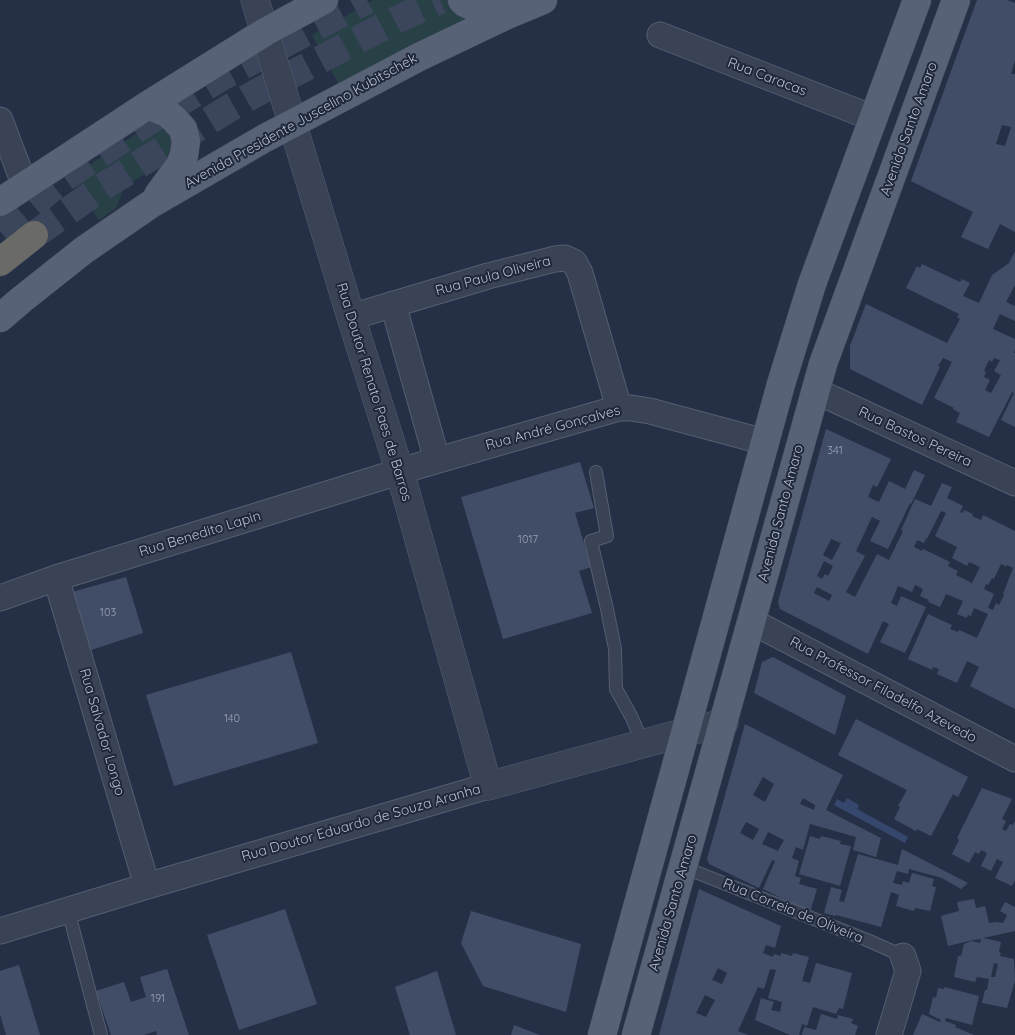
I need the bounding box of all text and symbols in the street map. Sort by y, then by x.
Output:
street label: Avenida Presidente Juscelino Kubitschek [182,50,420,192]
street label: Rua Caracas [725,54,809,100]
street label: Avenida Santo Amaro [877,60,941,198]
street label: Rua Paula Oliveira [434,253,552,299]
street label: Rua Doutor Renato Paes de Barros [333,281,415,503]
street label: Rua André Gonçalves [484,402,622,454]
street label: Rua Bastos Pereira [856,403,974,471]
street label: Avenida Santo Amaro [755,443,807,583]
house number: 341 [827,444,843,458]
street label: Rua Benedito Lapin [137,507,263,561]
house number: 1017 [518,533,538,547]
house number: 103 [100,606,116,620]
street label: Rua Professor Filadelfo Azevedo [787,633,979,747]
street label: Rua Salvador Longo [76,666,128,798]
house number: 140 [224,712,240,726]
street label: Rua Doutor Eduardo de Souza Aranha [239,781,483,865]
street label: Avenida Santo Amaro [645,833,701,973]
street label: Rua Correia de Oliveira [720,875,866,947]
house number: 191 [151,992,165,1006]

